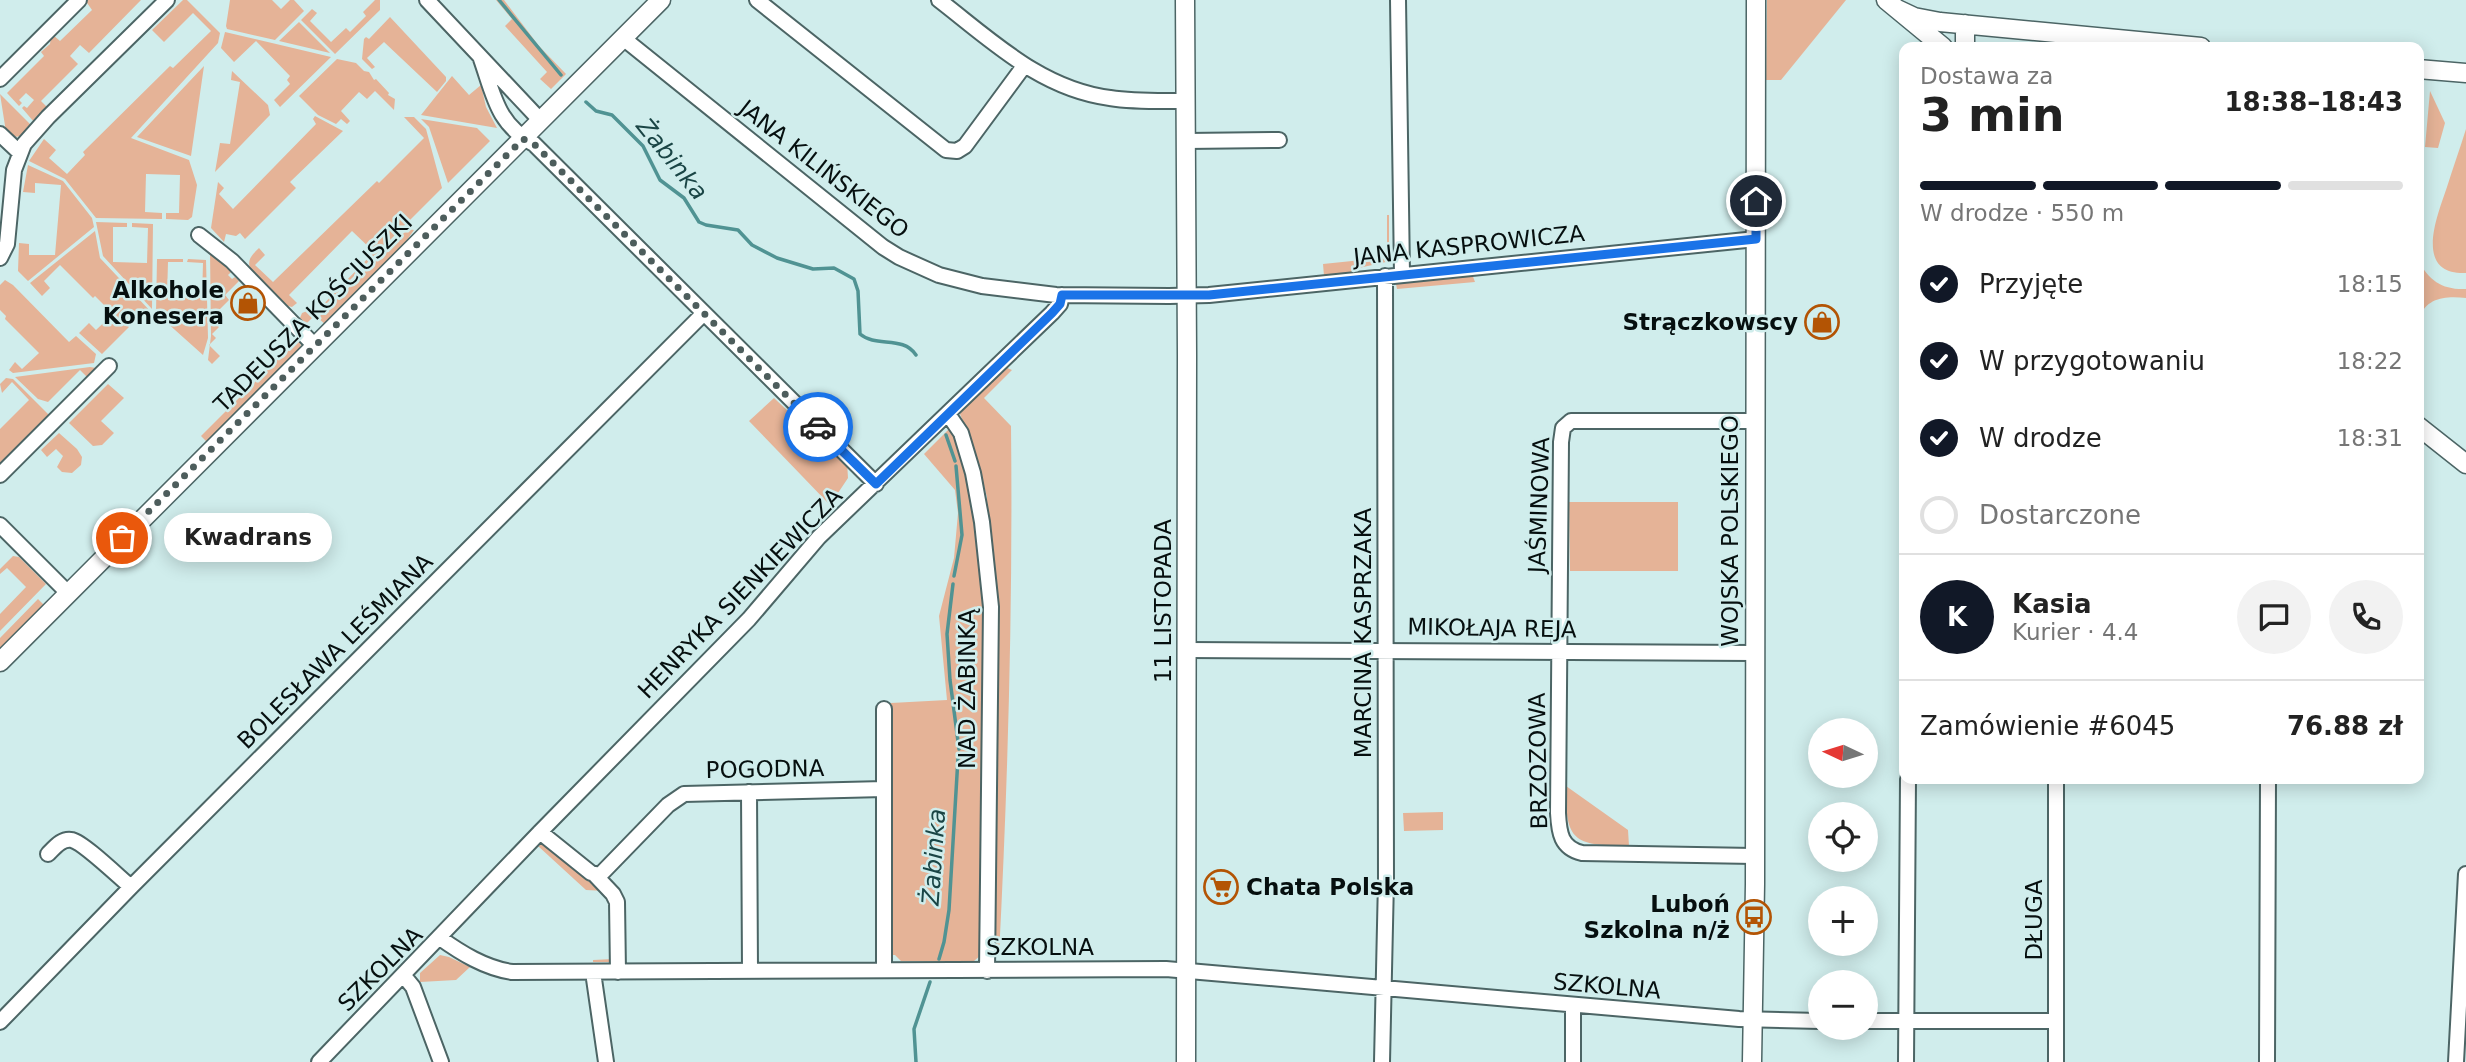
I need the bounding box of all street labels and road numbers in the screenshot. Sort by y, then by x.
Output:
street label: JANA KILIŃSKIEGO [732,93,915,243]
street label: TADEUSZA KOŚCIUSZKI [207,208,417,418]
street label: JANA KASPROWICZA [1350,220,1586,270]
street label: WOJSKA POLSKIEGO [1717,415,1743,647]
street label: JAŚMINOWA [1523,436,1554,575]
street label: HENRYKA SIENKIEWICZA [633,482,847,703]
street label: MARCINA KASPRZAKA [1350,508,1376,758]
street label: 11 LISTOPADA [1150,519,1176,683]
street label: BOLESŁAWA LEŚMIANA [232,547,438,754]
street label: NAD ŻABINKĄ [953,608,980,769]
street label: MIKOŁAJA REJA [1407,614,1577,642]
street label: BRZOZOWA [1524,692,1552,830]
street label: POGODNA [706,755,825,783]
street label: DŁUGA [2021,879,2047,961]
street label: SZKOLNA [333,921,428,1016]
street label: SZKOLNA [986,934,1094,960]
street label: SZKOLNA [1552,968,1662,1004]

